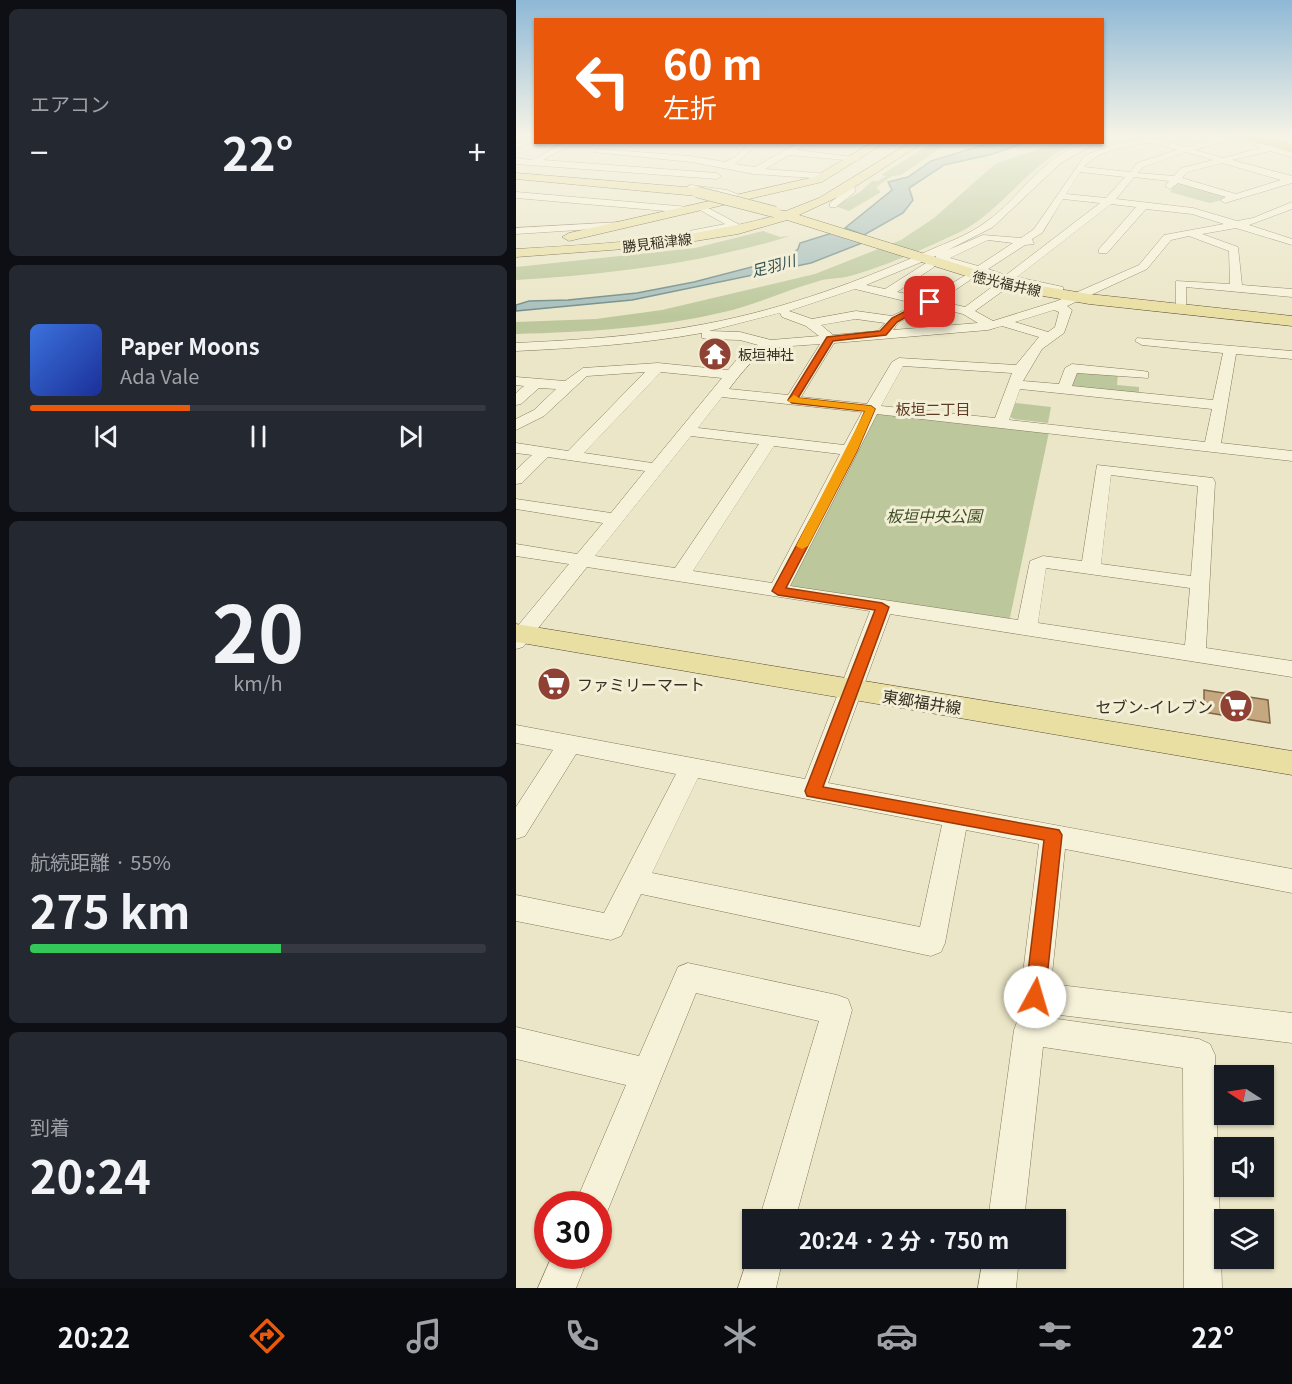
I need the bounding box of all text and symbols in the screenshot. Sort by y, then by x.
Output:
text: 60 m [663,31,763,92]
icon: left [564,42,642,120]
text: 左折 [663,87,717,126]
text: エアコン [30,89,110,118]
text: 22° [222,119,294,184]
text: − [30,127,48,175]
text: + [468,127,486,175]
street label: 勝見稲津線 [621,228,693,256]
water label: 足羽川 [749,249,799,281]
street label: 徳光福井線 [971,265,1043,301]
pin [904,276,955,327]
icon: arrive [913,285,946,318]
text: Paper Moons [120,329,260,361]
temple icon: 板垣神社 [697,336,733,372]
place label: 板垣神社 [738,344,794,364]
text: Ada Vale [120,361,199,390]
district label: 板垣二丁目 [895,398,971,419]
icon: previous [90,420,123,453]
icon: pause [242,420,275,453]
icon: next [394,420,427,453]
park label: 板垣中央公園 [886,503,984,527]
text: 20 [212,573,304,685]
supermarket icon: ファミリーマート [536,666,572,702]
text: km/h [233,668,283,697]
place label: ファミリーマート [577,672,705,696]
street label: 東郷福井線 [881,683,963,719]
supermarket icon: セブン-イレブン [1218,688,1254,724]
place label: セブン-イレブン [1095,694,1213,718]
text: 航続距離 · 55% [30,847,171,876]
text: 275 km [30,877,190,942]
position arrow [1003,965,1067,1029]
north arrow [1214,1065,1274,1125]
map controls [1214,1065,1274,1269]
text: 到着 [30,1112,70,1141]
button: sound [1214,1137,1274,1197]
text: 20:24 [30,1142,151,1207]
speed limit sign: 30 [534,1191,612,1269]
button: layers [1214,1209,1274,1269]
text: 20:24 · 2 分 · 750 m [799,1223,1009,1255]
icon: directions [246,1315,288,1357]
icon: music [403,1315,445,1357]
icon: phone [561,1315,603,1357]
icon: climate [719,1315,761,1357]
icon: car [876,1315,918,1357]
icon: filters [1034,1315,1076,1357]
text: 20:22 [58,1317,130,1356]
text: 22° [1191,1317,1234,1356]

